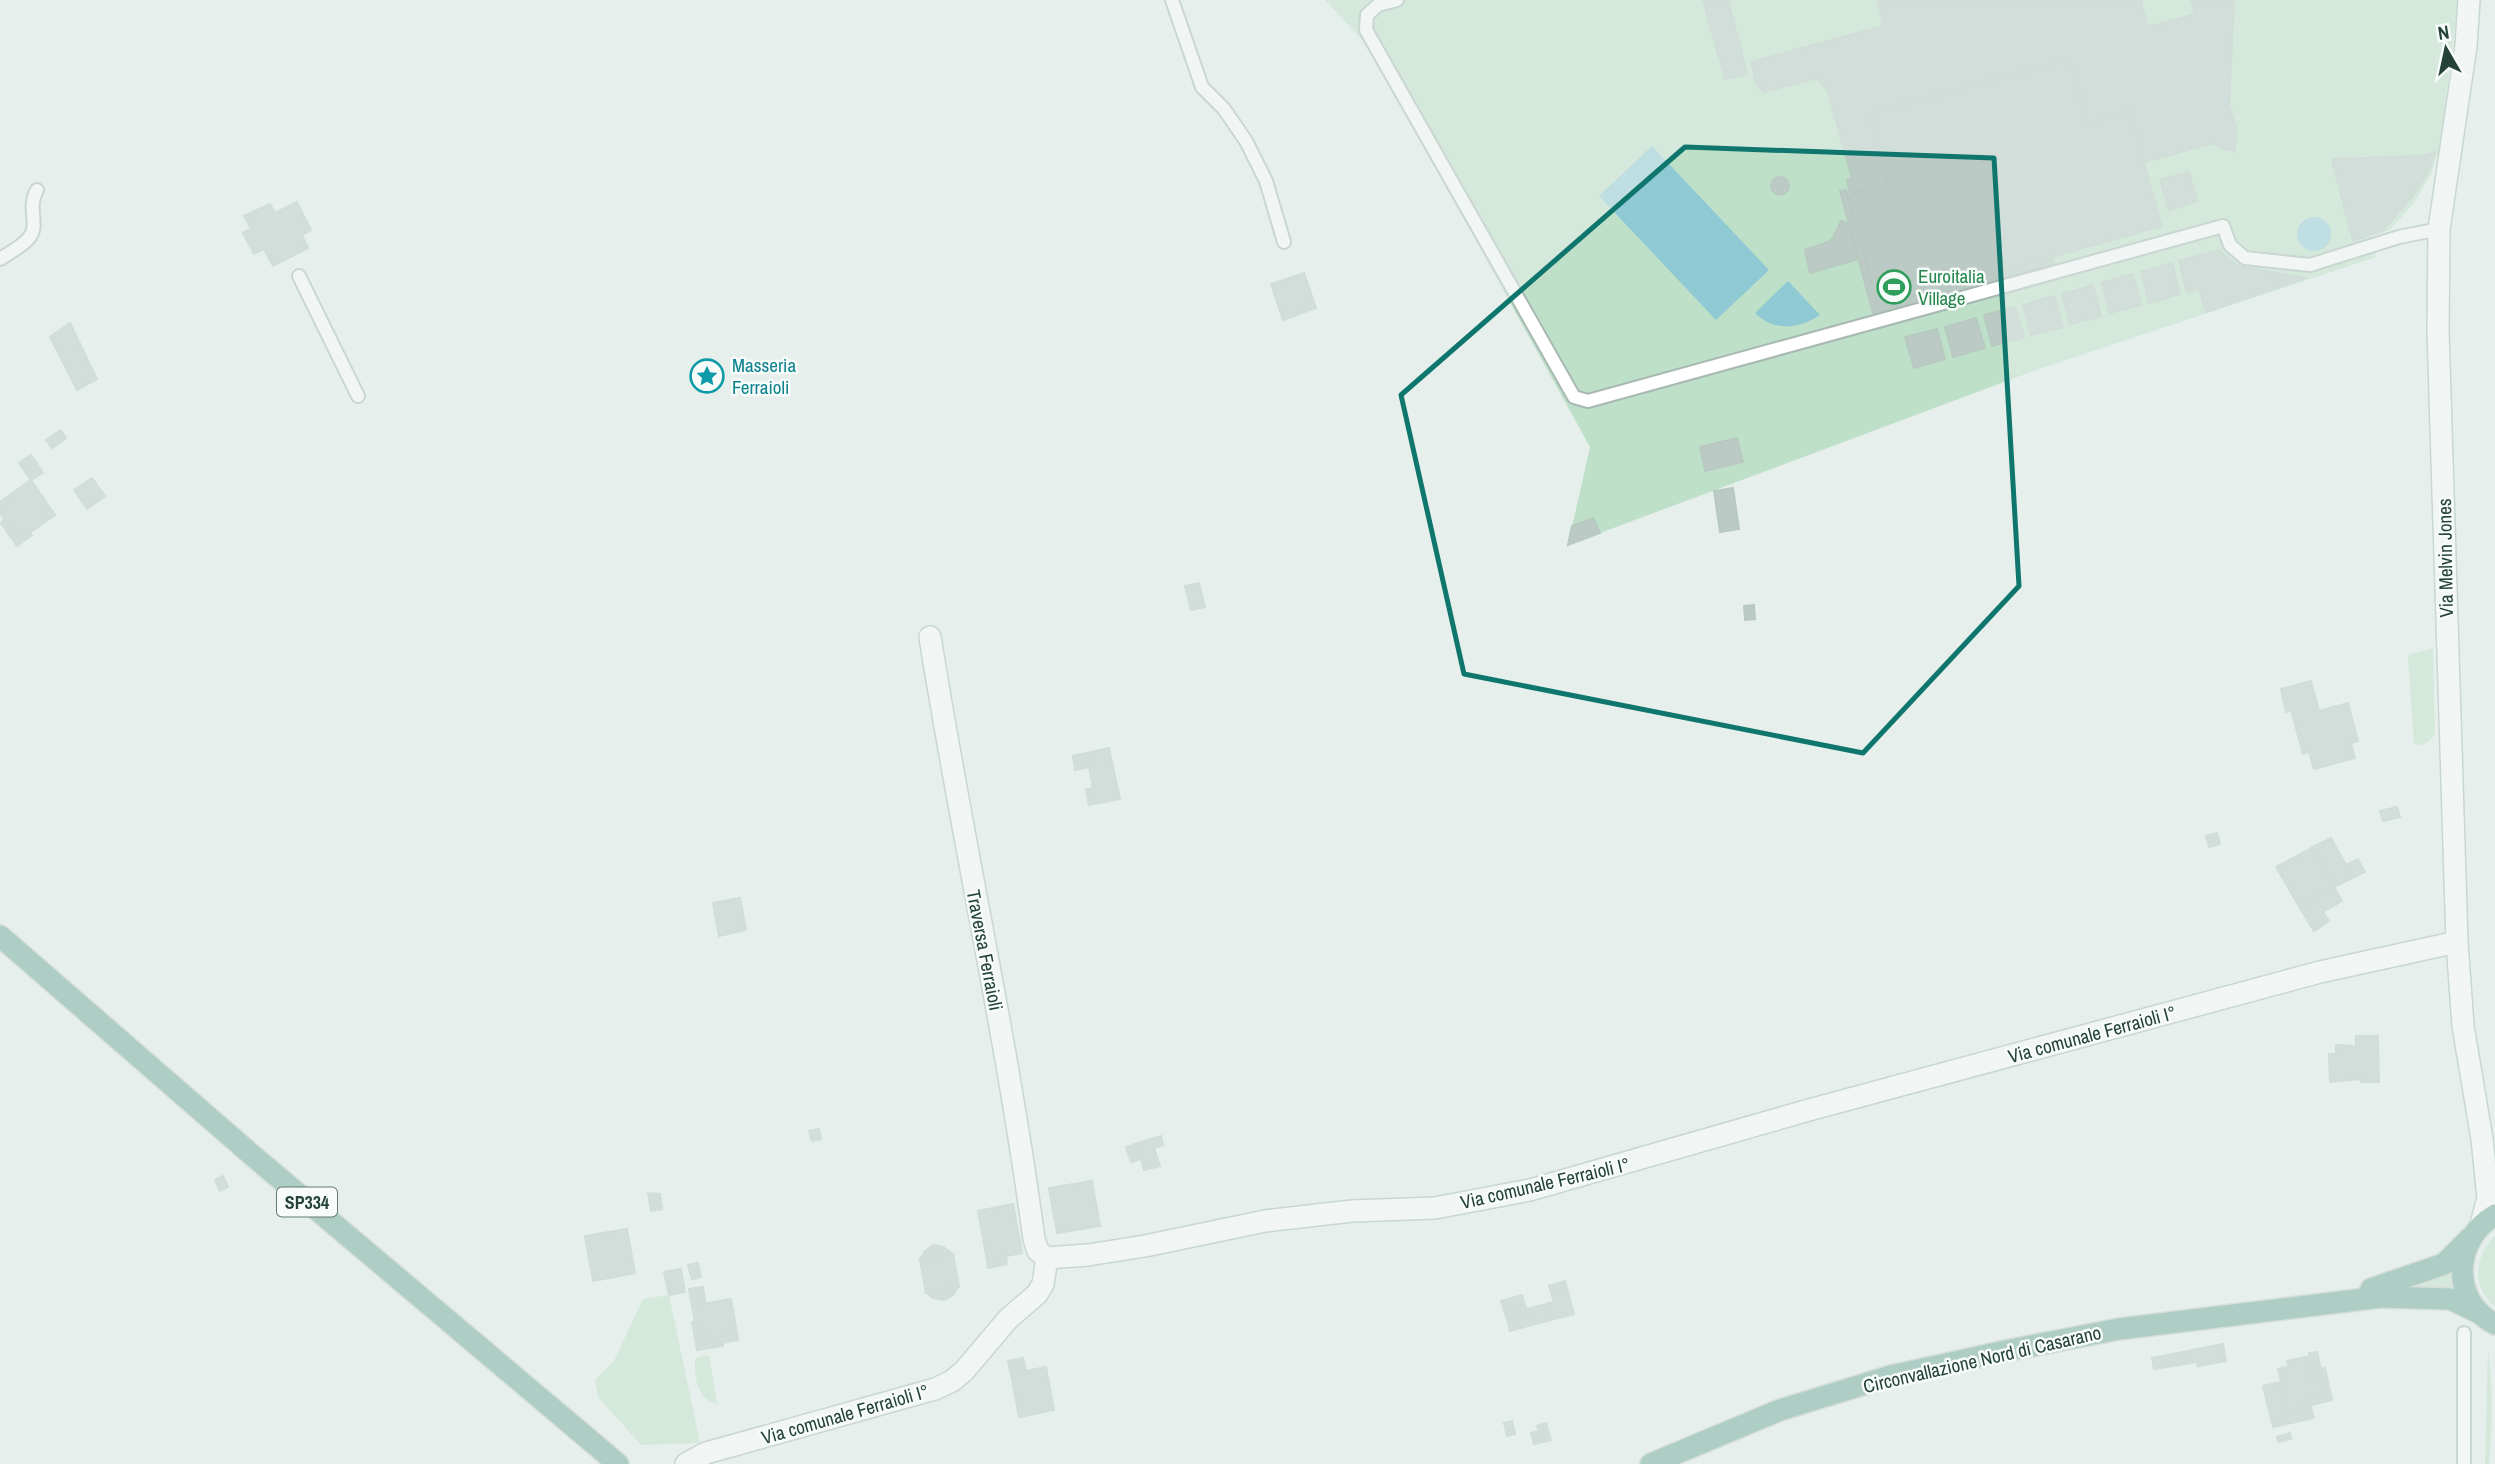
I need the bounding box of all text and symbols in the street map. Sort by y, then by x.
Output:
north arrow [2411,14,2481,84]
text: N [2436,18,2451,46]
place label: Euroitalia Village [1918,263,1985,311]
sports icon: Euroitalia Village [1875,268,1913,306]
place label: Masseria Ferraioli [732,352,796,400]
place icon: Masseria Ferraioli [688,357,726,395]
street label: Via Melvin Jones [2431,498,2459,618]
street label: Traversa Ferraioli [961,887,1009,1013]
street label: Via comunale Ferraioli I° [2005,999,2179,1069]
street label: Via comunale Ferraioli I° [1458,1151,1632,1215]
road number: SP334 [277,1188,337,1217]
street label: Circonvallazione Nord di Casarano [1861,1319,2103,1399]
street label: Via comunale Ferraioli I° [758,1378,932,1450]

